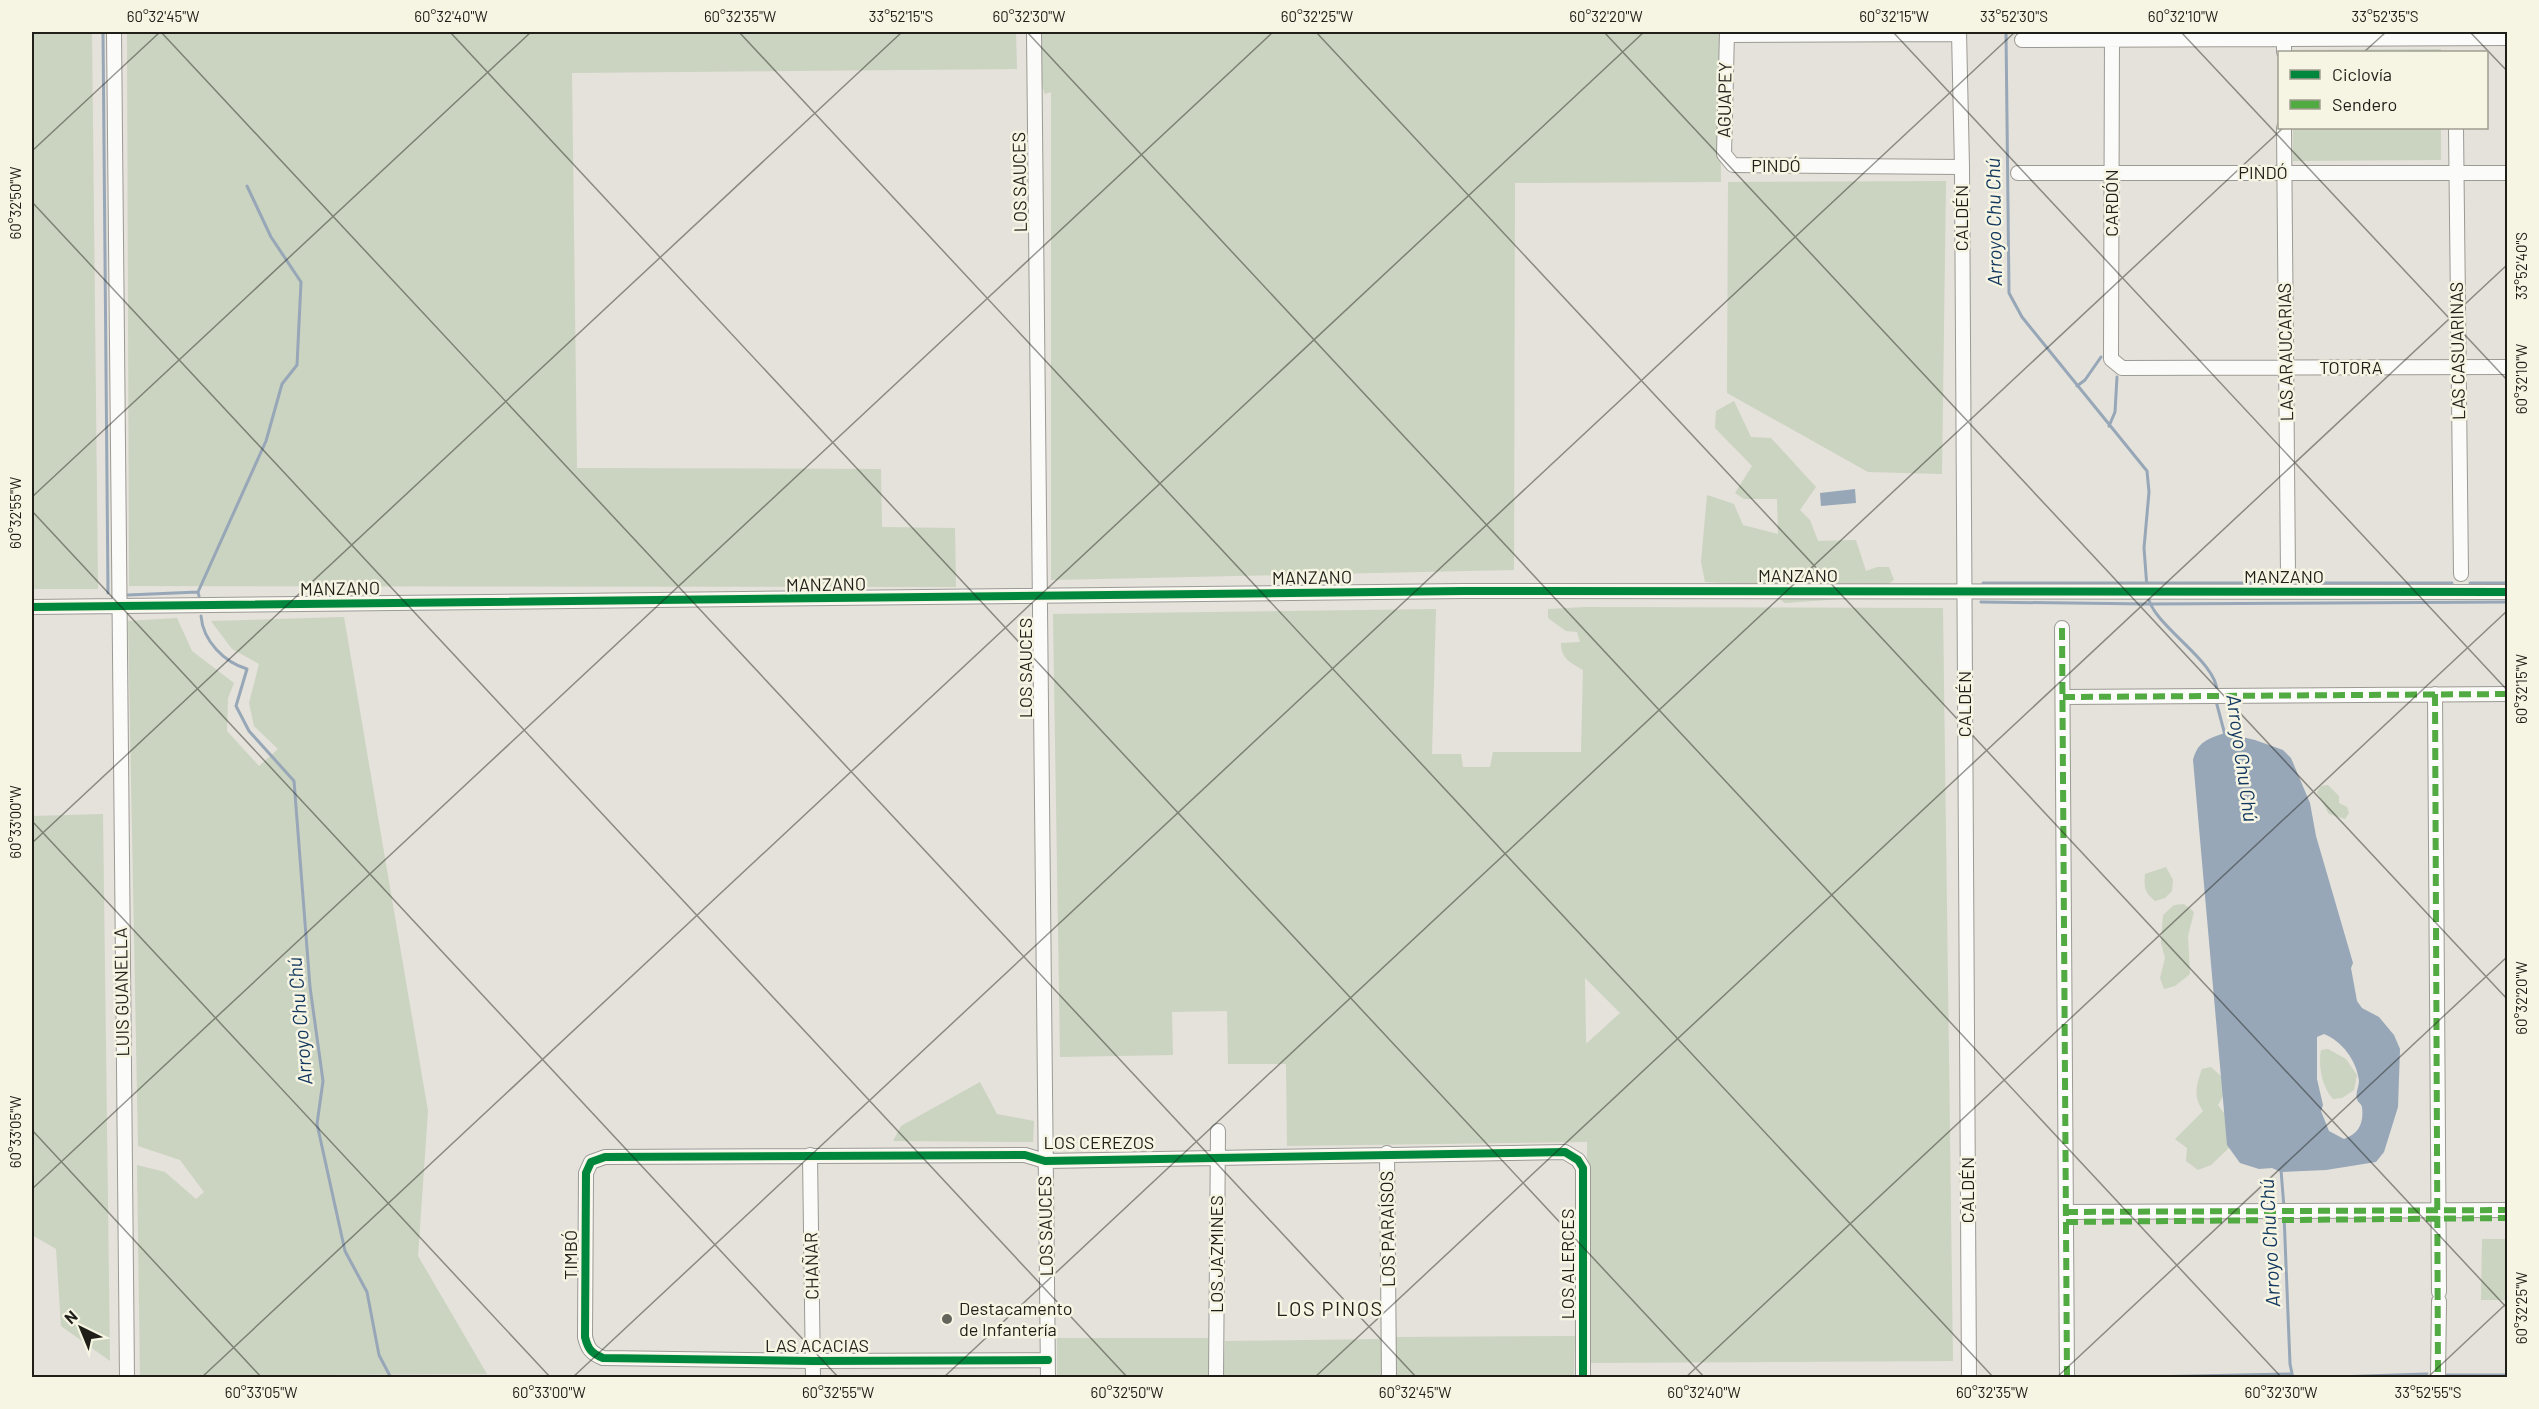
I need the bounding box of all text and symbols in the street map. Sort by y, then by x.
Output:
text: 60°32'45"W [127,7,199,25]
text: 60°32'40"W [414,7,488,25]
text: 60°32'35"W [704,7,776,25]
text: 33°52'15"S [869,7,933,25]
text: 60°32'30"W [993,7,1065,25]
text: 60°32'25"W [1281,7,1353,25]
text: 60°32'20"W [1569,7,1643,25]
text: 60°32'15"W [1859,7,1929,25]
text: 33°52'30"S [1980,7,2048,25]
text: 60°32'10"W [2148,7,2218,25]
text: 33°52'35"S [2351,7,2419,25]
legend [2278,51,2488,129]
street label: AGUAPEY [1712,62,1736,138]
text: Ciclovía [2332,63,2392,85]
text: Sendero [2332,93,2397,115]
street label: LOS SAUCES [1007,132,1031,232]
street label: PINDÓ [1751,154,1801,176]
water label: Arroyo Chu Chú [1980,158,2006,286]
street label: PINDÓ [2238,161,2288,183]
text: 60°32'50"W [6,167,24,239]
street label: CARDÓN [2100,169,2122,237]
street label: CALDÉN [1950,185,1972,251]
text: 33°52'40"S [2512,232,2530,300]
street label: LAS CASUARINAS [2445,282,2469,420]
street label: LAS ARAUCARIAS [2273,283,2297,421]
text: 60°32'10"W [2512,344,2530,414]
street label: TOTORA [2319,356,2383,378]
text: 60°32'55"W [6,477,24,549]
street label: MANZANO [1758,564,1838,586]
street label: MANZANO [1272,565,1352,589]
street label: MANZANO [2244,565,2324,587]
street label: MANZANO [786,572,866,596]
street label: MANZANO [300,576,380,600]
street label: LOS SAUCES [1014,618,1036,718]
text: 60°32'15"W [2512,654,2530,724]
street label: CALDÉN [1953,671,1975,737]
water label: Arroyo Chu Chú [2222,693,2264,823]
text: 60°33'00"W [6,785,24,859]
street label: LUIS GUANELLA [109,927,133,1057]
water label: Arroyo Chu Chú [281,956,317,1086]
text: 60°32'20"W [2512,961,2530,1035]
text: 60°33'05"W [6,1096,24,1168]
street label: LOS CEREZOS [1044,1131,1154,1153]
street label: CALDÉN [1956,1157,1978,1223]
street label: LOS PARAÍSOS [1375,1171,1399,1287]
street label: LOS SAUCES [1033,1176,1057,1276]
water label: Arroyo Chu Chú [2254,1178,2284,1308]
street label: LOS JAZMINES [1205,1195,1227,1313]
street label: LOS ALERCES [1556,1209,1578,1319]
street label: TIMBÓ [559,1230,581,1280]
street label: CHAÑAR [799,1232,823,1300]
text: 60°32'25"W [2512,1272,2530,1344]
district label: LOS PINOS [1276,1296,1384,1320]
place label: Destacamento de Infantería [959,1297,1073,1340]
north arrow [51,1298,111,1358]
text: N [60,1306,81,1327]
marker: Destacamento de Infantería [940,1312,954,1326]
street label: LAS ACACIAS [765,1334,869,1356]
text: 60°33'05"W [225,1383,297,1401]
text: 60°33'00"W [512,1383,586,1401]
text: 60°32'55"W [802,1383,874,1401]
text: 60°32'50"W [1091,1383,1163,1401]
text: 60°32'45"W [1379,1383,1451,1401]
text: 60°32'40"W [1667,1383,1741,1401]
text: 60°32'35"W [1956,1383,2028,1401]
text: 60°32'30"W [2245,1383,2317,1401]
text: 33°52'55"S [2394,1383,2462,1401]

